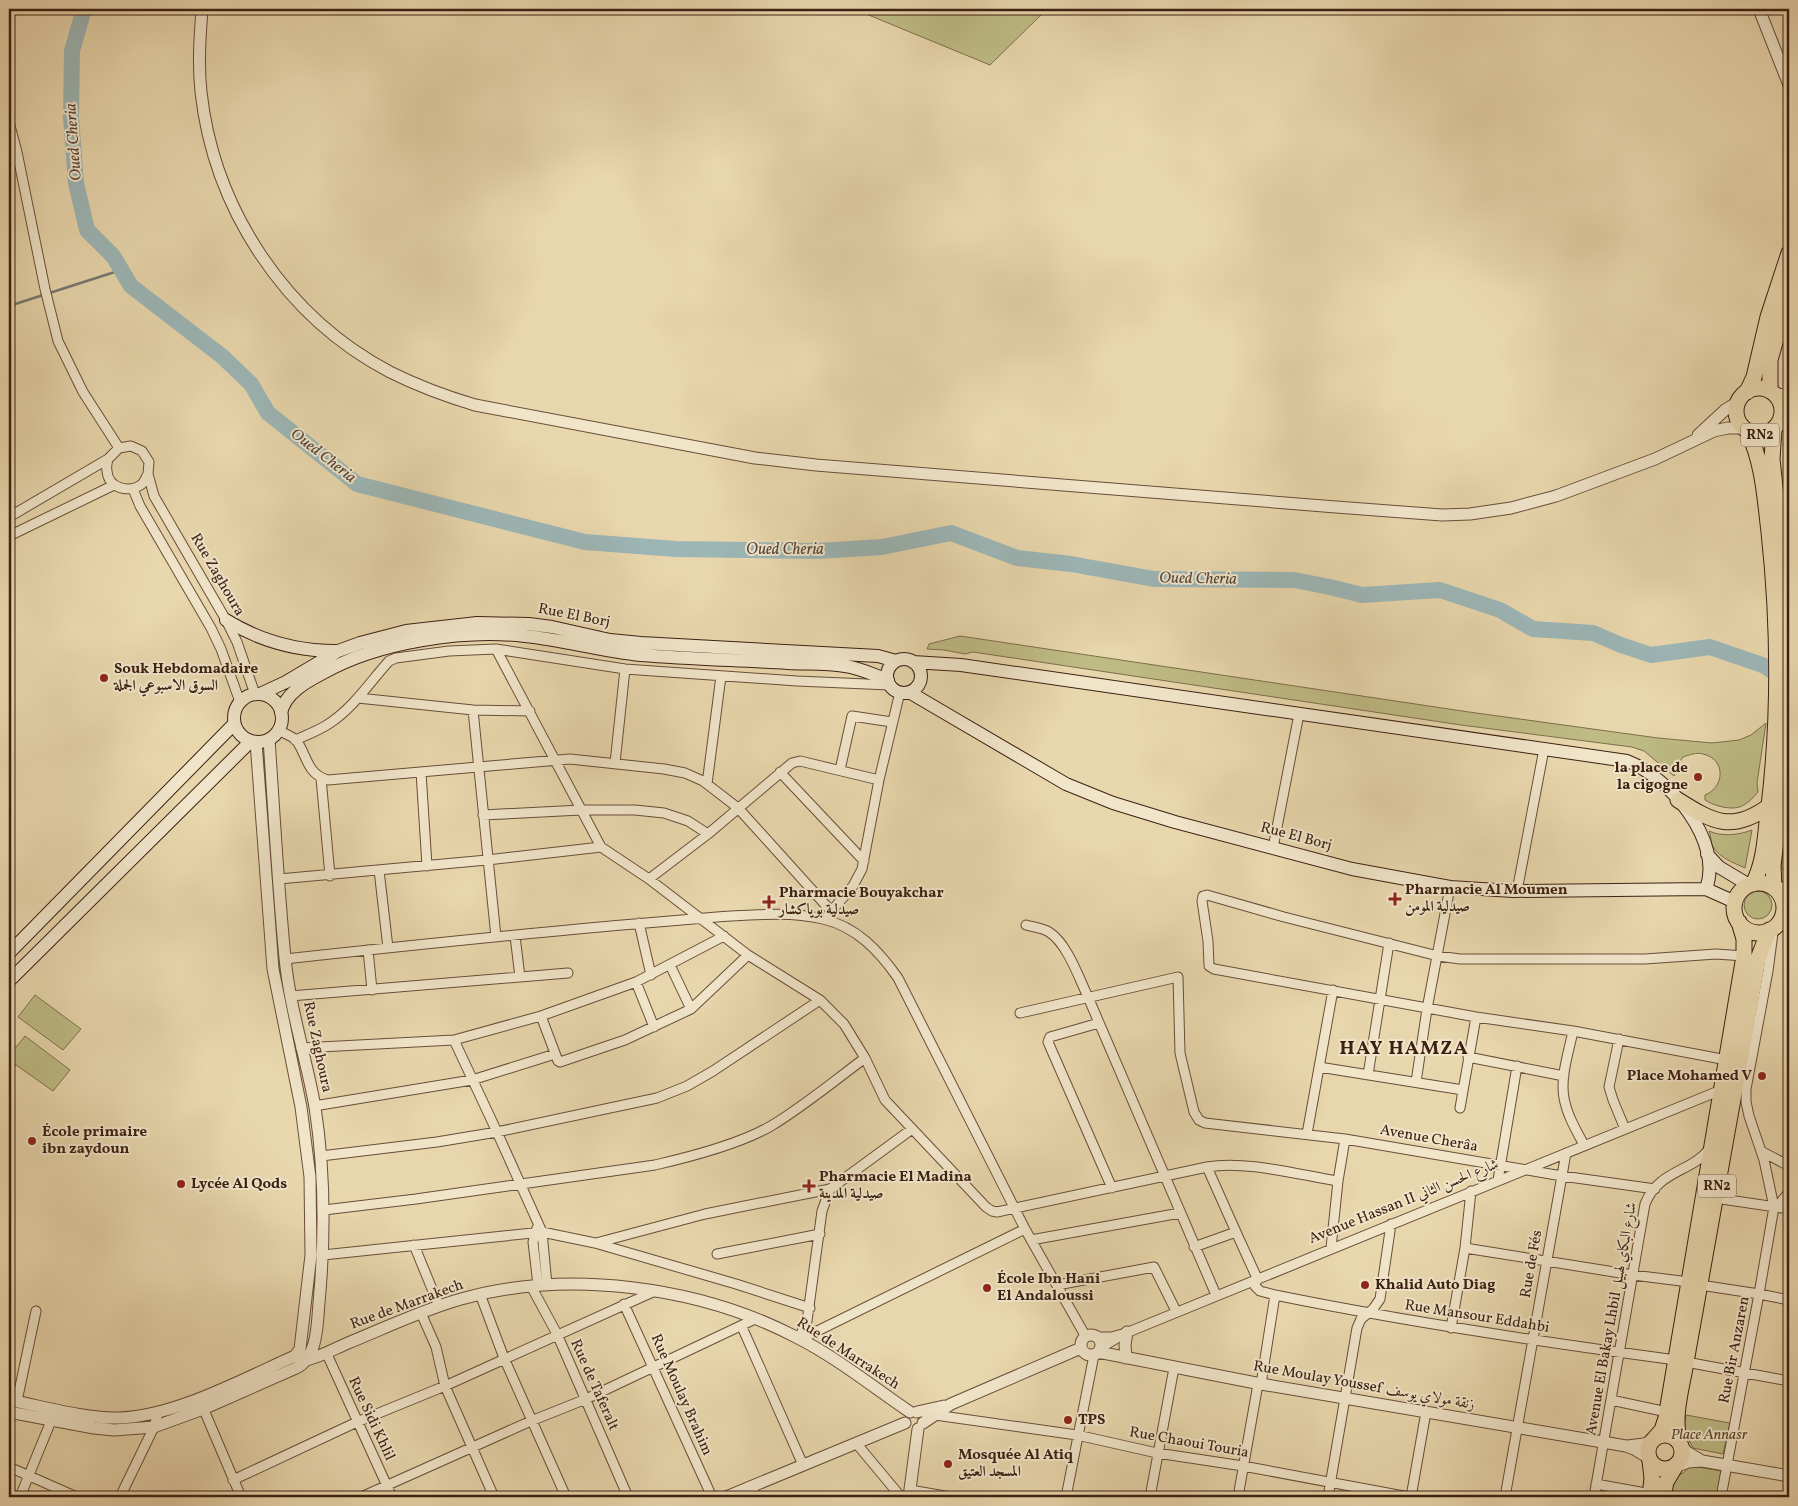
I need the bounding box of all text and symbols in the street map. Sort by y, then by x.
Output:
water label: Oued Cheria [60,102,88,182]
water label: Oued Cheria [286,423,361,489]
road number: RN2 [1741,424,1779,446]
street label: Rue Zaghoura [185,530,249,620]
water label: Oued Cheria [746,539,824,561]
water label: Oued Cheria [1159,567,1238,591]
street label: Rue El Borj [536,599,612,633]
place label: Souk Hebdomadaire السوق الاسبوعي الجملة [113,659,259,697]
marker: Souk Hebdomadaire السوق الاسبوعي الجملة [98,672,110,684]
place label: la place de la cigogne [1615,758,1688,796]
marker: la place de la cigogne [1692,771,1704,783]
street label: Rue El Borj [1258,817,1334,857]
place label: Pharmacie Al Moumen صيدلية المومن [1405,880,1568,918]
place label: Pharmacie Bouyakchar صيدلية بوياكشار [777,883,944,921]
marker: Pharmacie Al Moumen صيدلية المومن [1389,893,1401,905]
marker: Pharmacie Bouyakchar صيدلية بوياكشار [763,896,775,908]
street label: Rue Zaghoura [297,1000,337,1094]
district label: HAY HAMZA [1339,1035,1469,1063]
place label: Place Mohamed V [1627,1066,1753,1087]
marker: Place Mohamed V [1756,1070,1768,1082]
street label: Avenue Cherâa [1378,1120,1480,1158]
place label: École primaire ibn zaydoun [42,1122,148,1160]
marker: École primaire ibn zaydoun [26,1135,38,1147]
street label: Avenue Hassan II شارع الحسن الثاني [1306,1154,1503,1251]
place label: Pharmacie El Madina صيدلية المدينة [819,1167,972,1205]
place label: Lycée Al Qods [191,1174,287,1195]
road number: RN2 [1698,1174,1736,1198]
marker: Lycée Al Qods [175,1178,187,1190]
marker: Pharmacie El Madina صيدلية المدينة [803,1180,815,1192]
street label: Avenue El Bakay Lhbil شارع البكاي لهبيل [1581,1201,1644,1437]
street label: Rue de Fés [1516,1228,1548,1300]
place label: École Ibn Hani El Andaloussi [997,1269,1100,1307]
street label: Rue de Marrakech [347,1275,467,1335]
place label: Khalid Auto Diag [1375,1275,1495,1296]
marker: Khalid Auto Diag [1359,1279,1371,1291]
marker: École Ibn Hani El Andaloussi [981,1282,993,1294]
street label: Rue Mansour Eddahbi [1403,1295,1551,1339]
street label: Rue Bir Anzaren [1714,1295,1756,1405]
street label: Rue de Marrakech [792,1313,904,1395]
street label: Rue Moulay Brahim [645,1331,717,1459]
street label: Rue de Taferalt [564,1336,624,1434]
street label: Rue Moulay Youssef زنقة مولاي يوسف [1252,1356,1476,1416]
street label: Rue Sidi Khlil [342,1374,400,1464]
place label: TPS [1078,1410,1105,1431]
marker: TPS [1062,1414,1074,1426]
street label: Rue Chaoui Touria [1128,1422,1250,1464]
park label: Place Annasr [1671,1425,1748,1446]
place label: Mosquée Al Atiq المسجد العتيق [958,1445,1073,1483]
marker: Mosquée Al Atiq المسجد العتيق [942,1458,954,1470]

